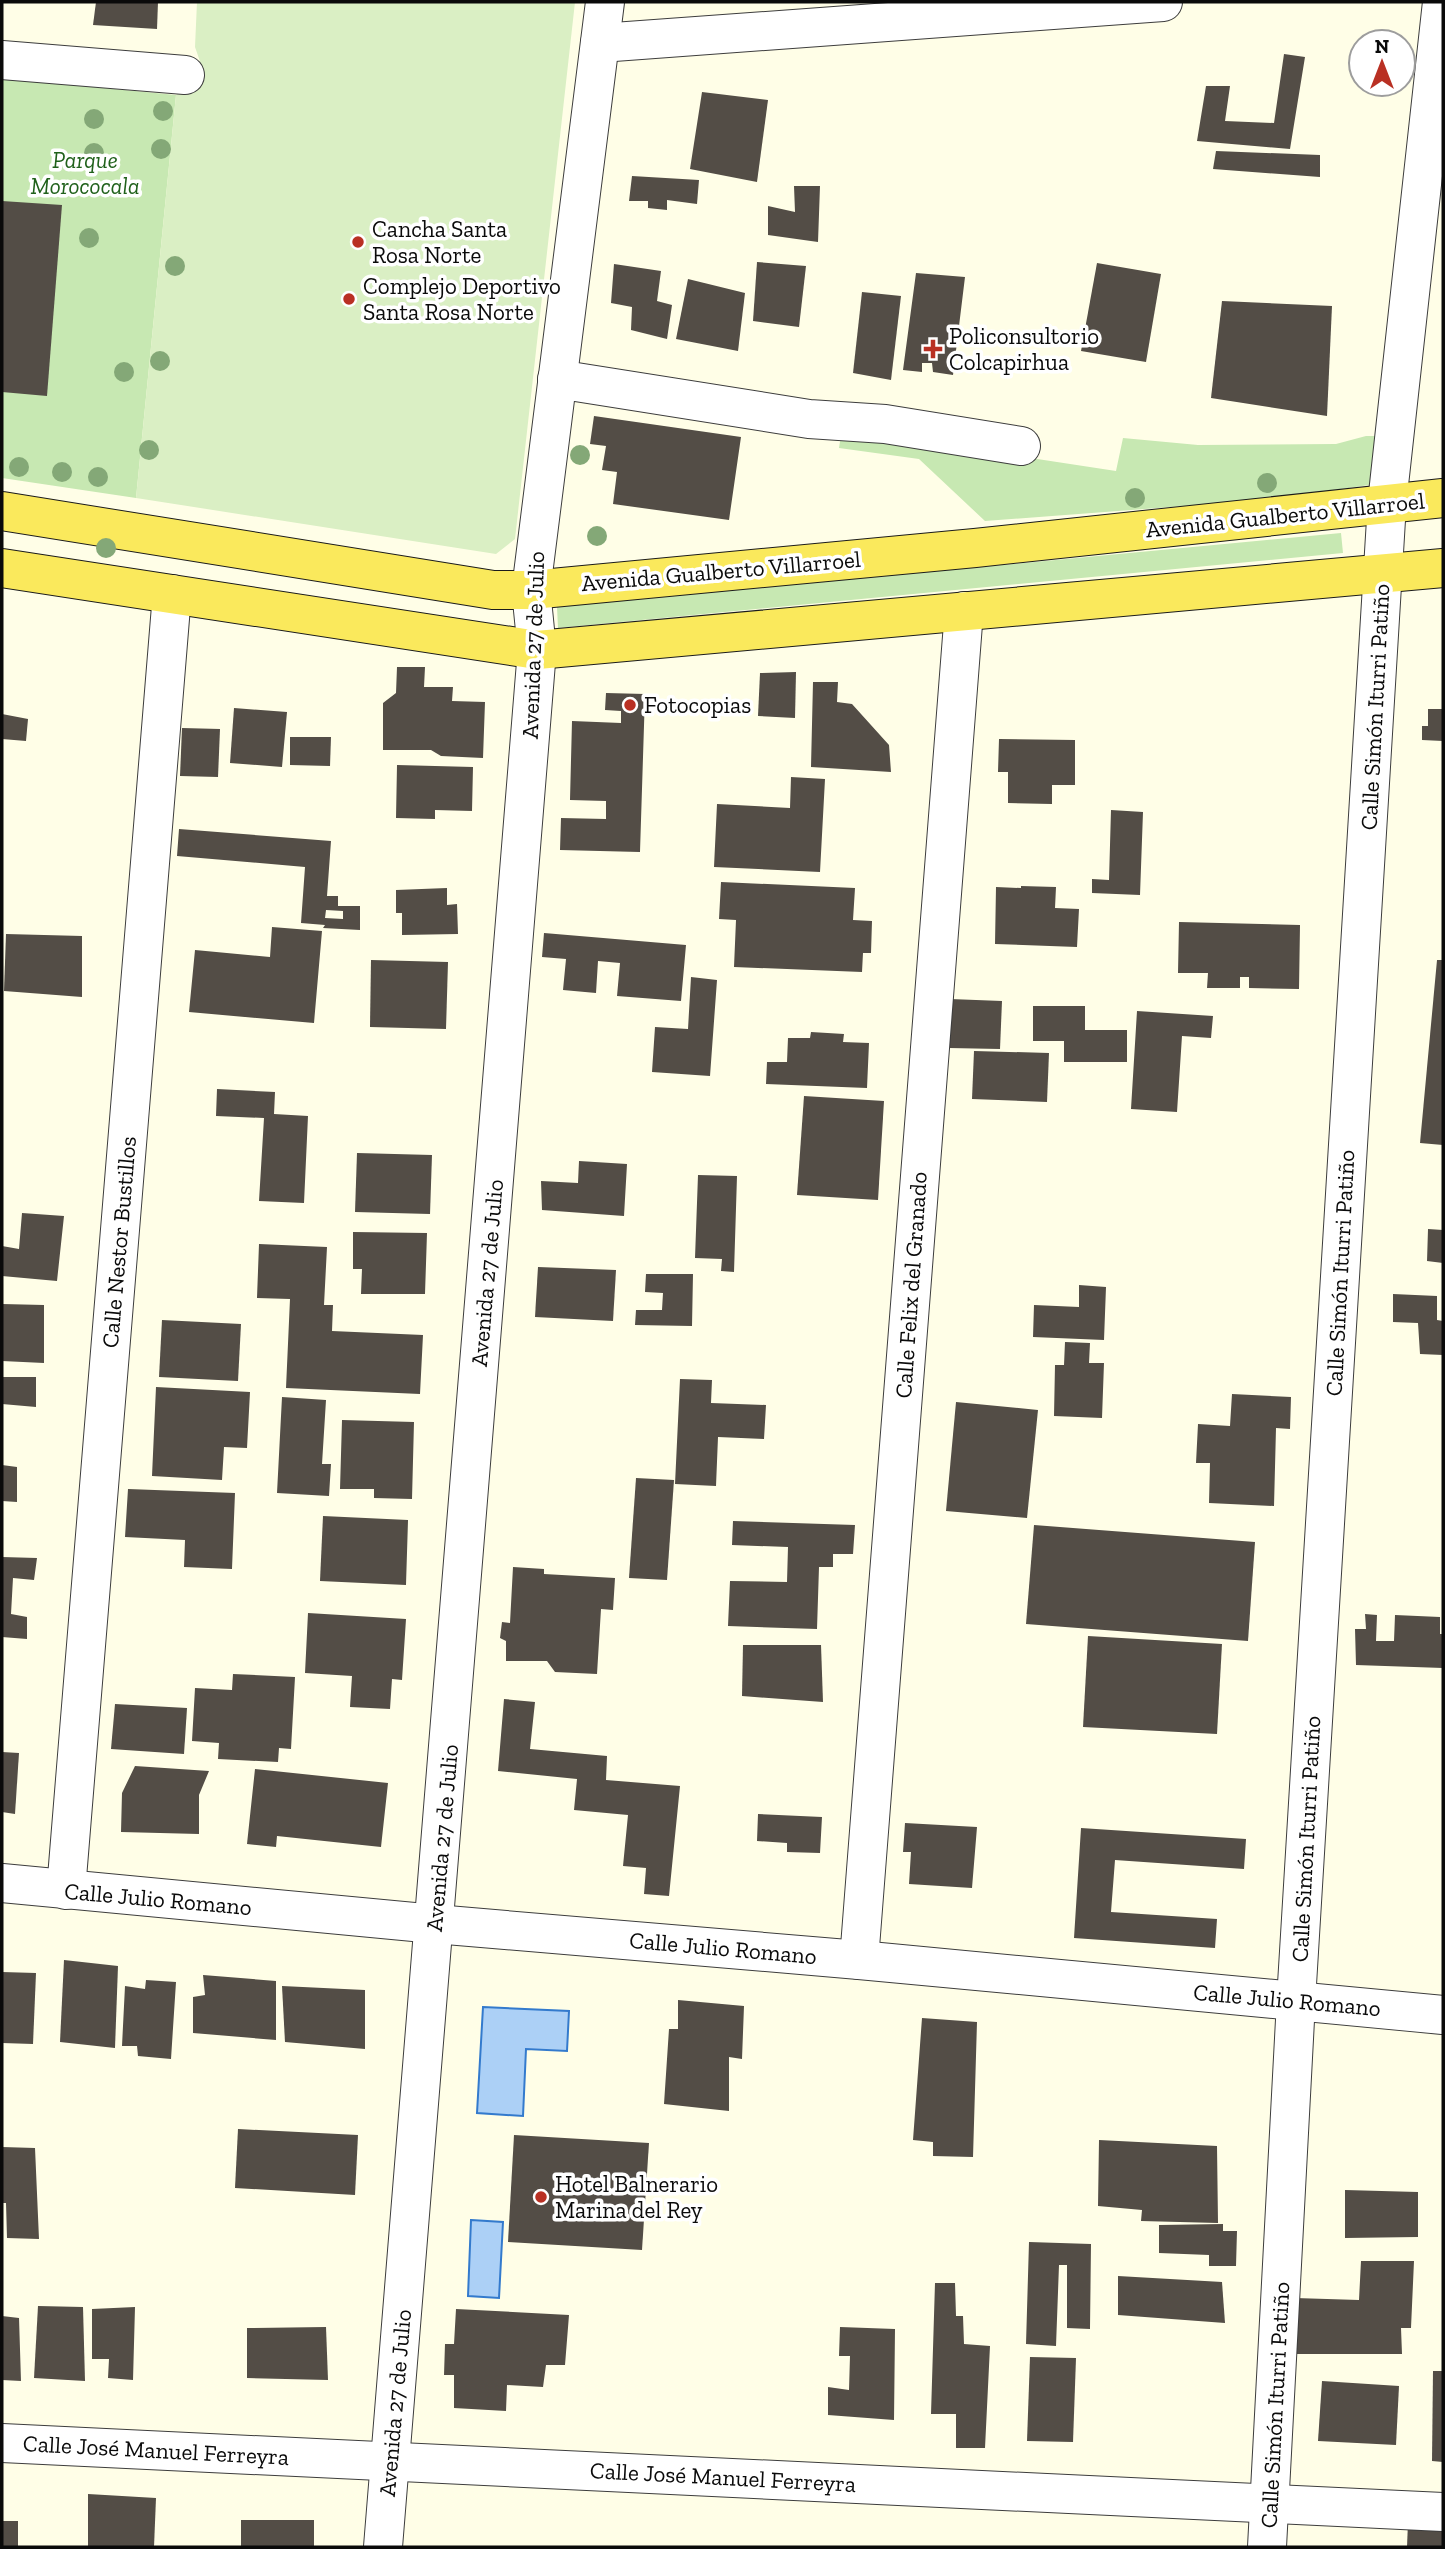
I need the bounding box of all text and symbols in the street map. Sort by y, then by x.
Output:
north arrow [1347,28,1417,98]
text: N [1375,35,1389,58]
park label: Parque Morococala [30,146,140,200]
place label: Cancha Santa Rosa Norte [372,215,507,269]
marker: Cancha Santa Rosa Norte [350,234,366,250]
place label: Complejo Deportivo Santa Rosa Norte [363,272,561,326]
marker: Complejo Deportivo Santa Rosa Norte [341,291,357,307]
place label: Policonsultorio Colcapirhua [949,322,1099,376]
marker: Policonsultorio Colcapirhua [923,339,943,359]
street label: Avenida Gualberto Villarroel [1144,486,1426,544]
street label: Avenida Gualberto Villarroel [580,545,862,597]
street label: Avenida 27 de Julio [516,551,550,739]
street label: Calle Simón Iturri Patiño [1355,583,1395,831]
place label: Fotocopias [644,691,751,719]
marker: Fotocopias [622,697,638,713]
street label: Calle Nestor Bustillos [96,1135,142,1349]
street label: Calle Simón Iturri Patiño [1320,1149,1360,1397]
street label: Calle Felix del Granado [889,1171,933,1399]
street label: Avenida 27 de Julio [465,1178,509,1368]
street label: Calle Simón Iturri Patiño [1286,1715,1326,1963]
street label: Avenida 27 de Julio [420,1743,464,1933]
street label: Calle Julio Romano [63,1877,253,1921]
street label: Calle Julio Romano [628,1926,818,1970]
street label: Calle Julio Romano [1192,1978,1382,2022]
place label: Hotel Balnerario Marina del Rey [555,2170,718,2224]
marker: Hotel Balnerario Marina del Rey [533,2189,549,2205]
street label: Calle Simón Iturri Patiño [1255,2281,1295,2529]
street label: Avenida 27 de Julio [373,2308,417,2498]
street label: Calle José Manuel Ferreyra [22,2429,290,2471]
street label: Calle José Manuel Ferreyra [589,2456,857,2498]

